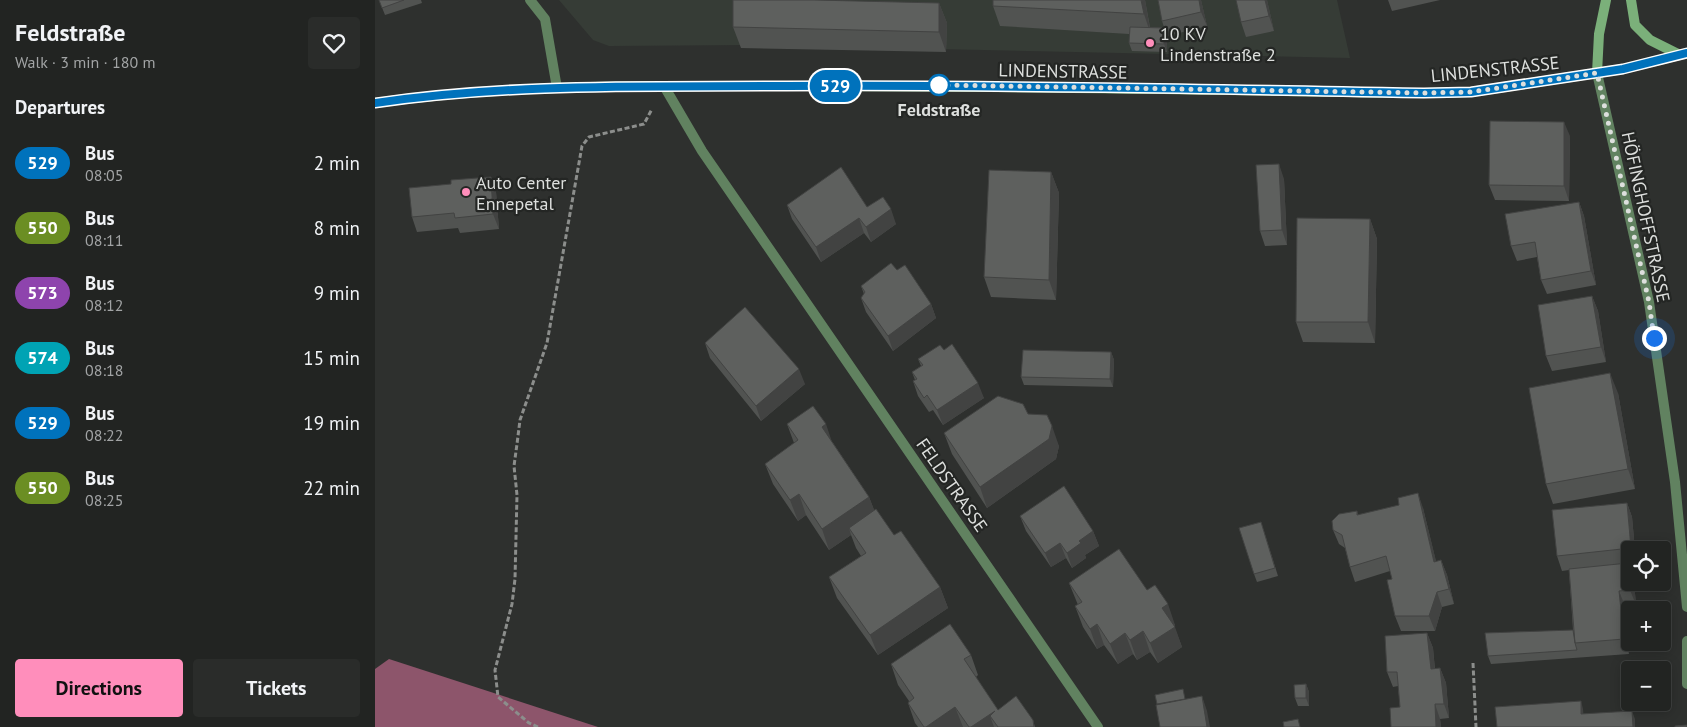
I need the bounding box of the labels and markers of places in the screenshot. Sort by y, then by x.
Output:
place label: 10 KV Lindenstraße 2 [1160,22,1276,66]
marker: 10 KV Lindenstraße 2 [1144,37,1156,49]
marker: Feldstraße [928,74,950,96]
place label: Feldstraße [898,98,980,121]
place label: Auto Center Ennepetal [476,171,566,215]
marker: Auto Center Ennepetal [460,186,472,198]

